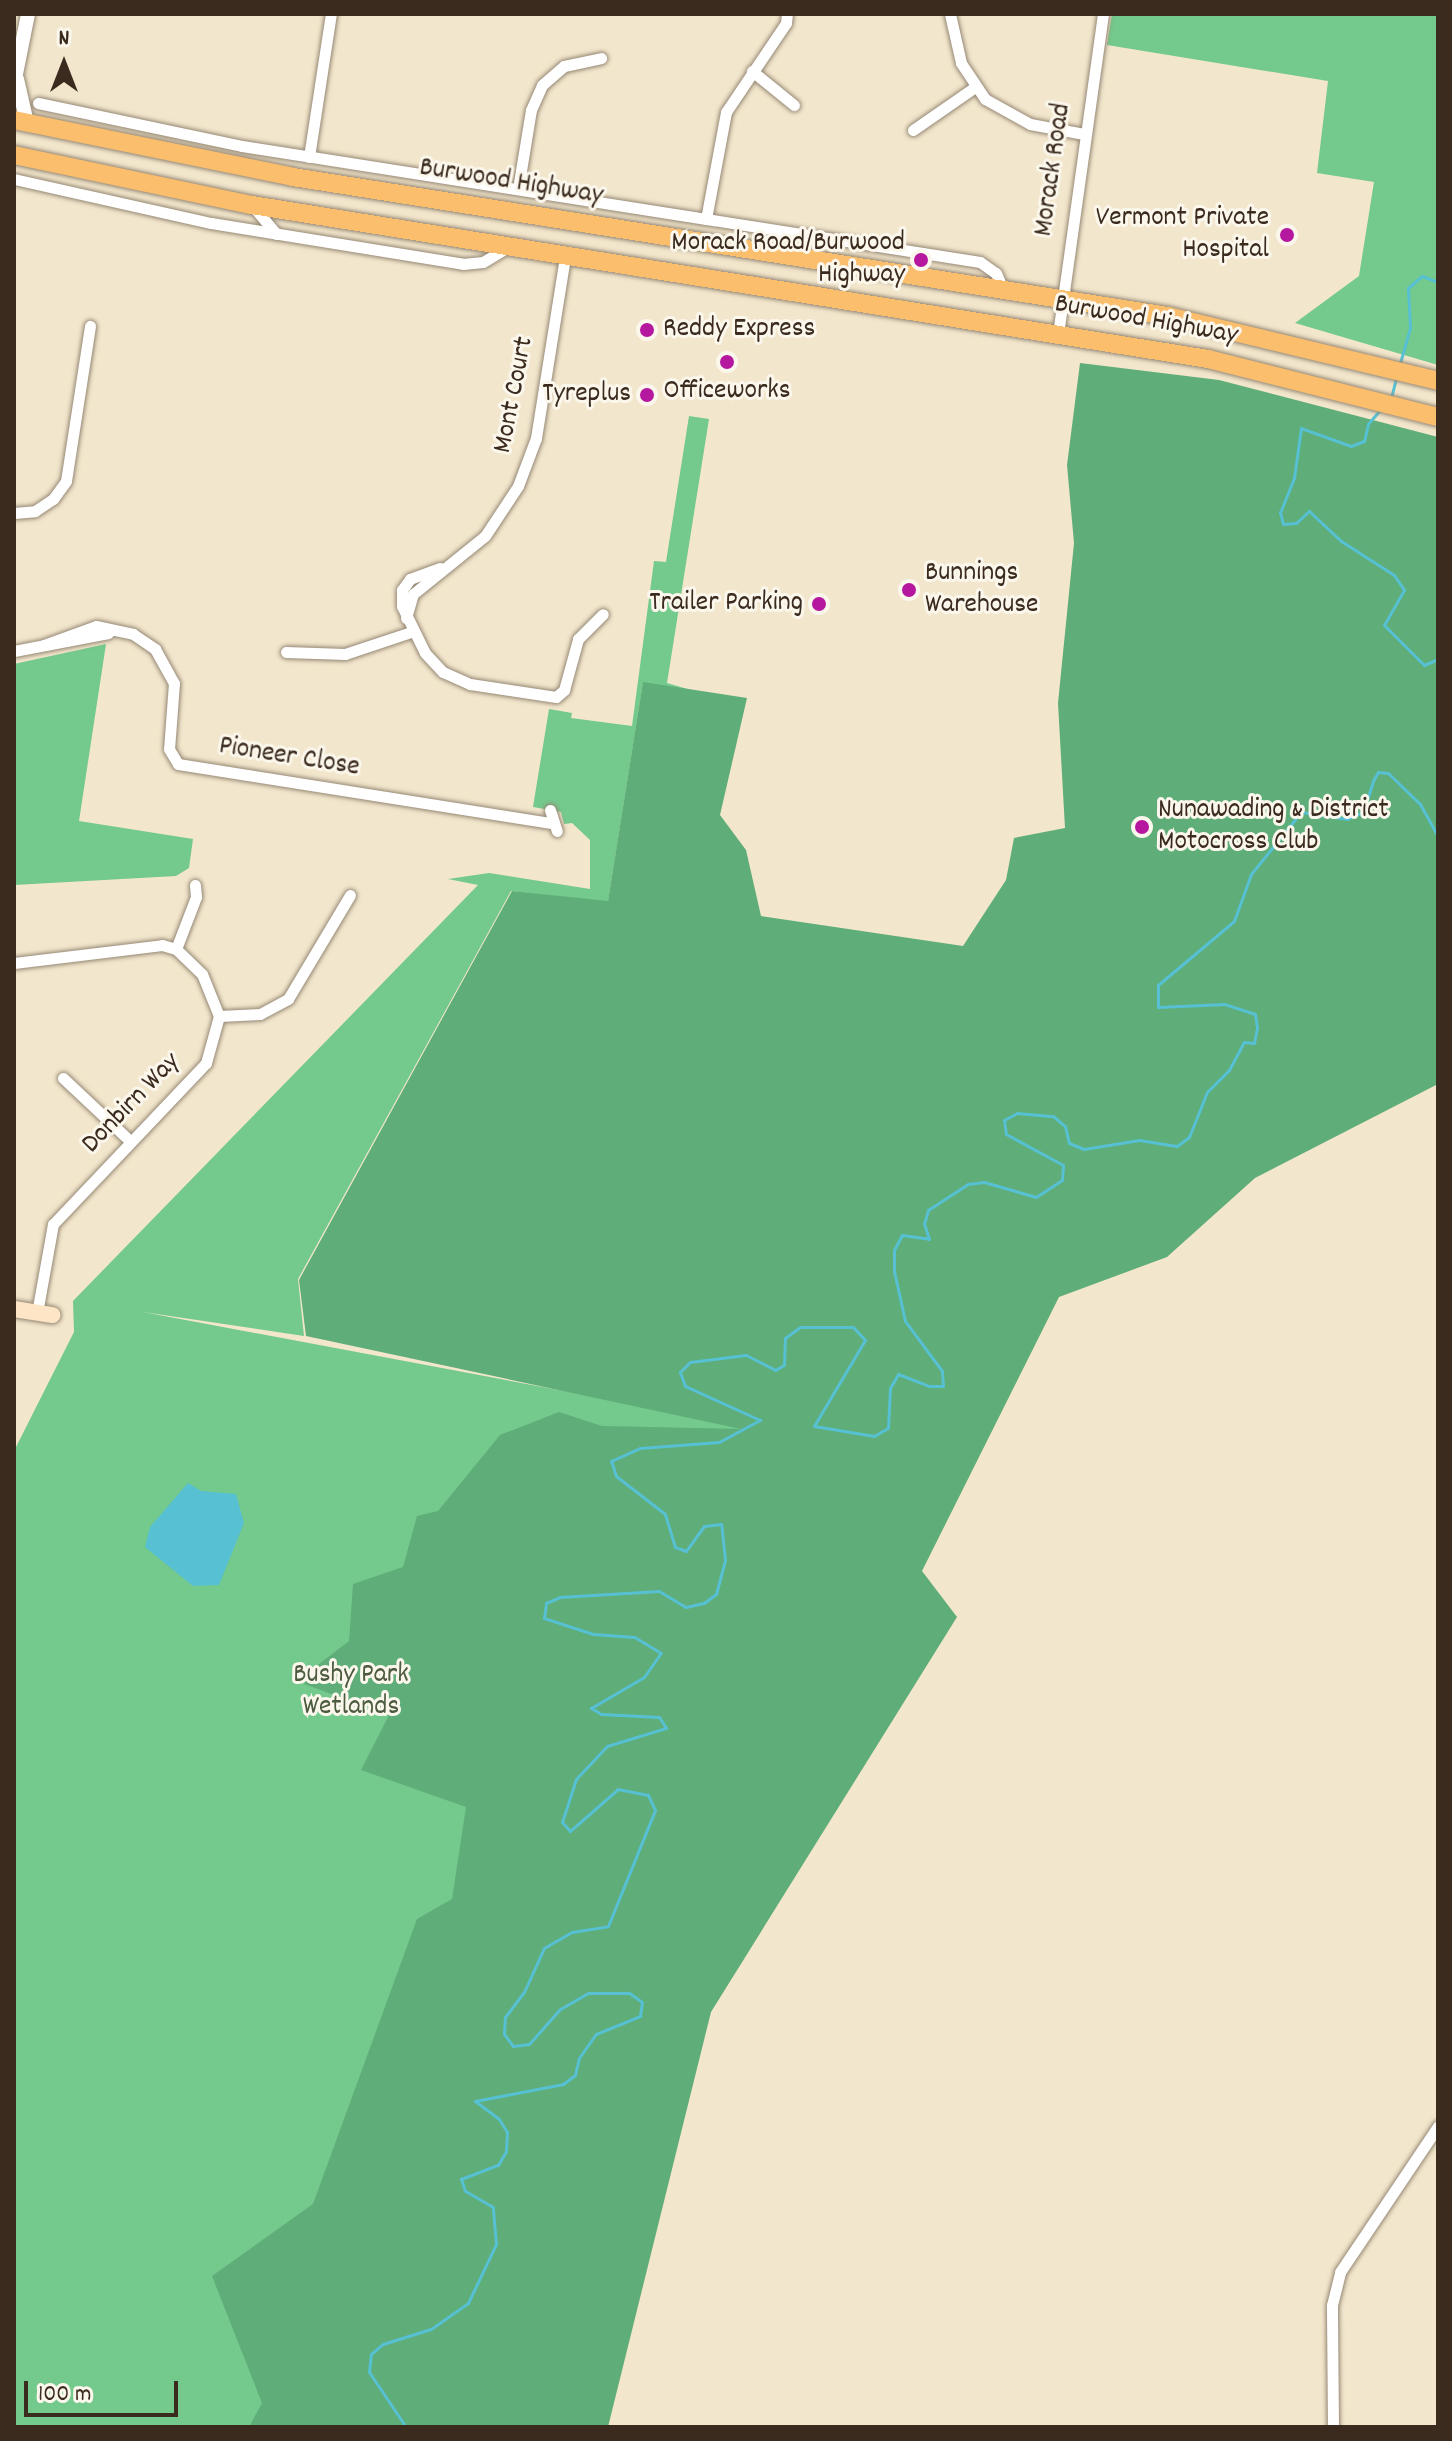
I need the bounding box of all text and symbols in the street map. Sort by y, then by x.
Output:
north arrow [24,24,104,104]
text: N [59,24,69,55]
street label: Morack Road [1028,101,1080,239]
street label: Burwood Highway [417,152,605,214]
place label: Vermont Private Hospital [1096,202,1269,268]
marker: Vermont Private Hospital [1276,224,1298,246]
place label: Morack Road/Burwood Highway [671,227,905,293]
marker: Morack Road/Burwood Highway [912,251,930,269]
street label: Burwood Highway [1052,288,1240,354]
place label: Reddy Express [663,313,815,347]
marker: Reddy Express [638,321,656,339]
street label: Mont Court [487,334,543,456]
marker: Officeworks [718,353,736,371]
place label: Officeworks [663,375,791,409]
place label: Tyreplus [542,378,631,412]
marker: Tyreplus [638,386,656,404]
place label: Bunnings Warehouse [925,557,1038,623]
marker: Bunnings Warehouse [900,581,918,599]
place label: Trailer Parking [649,587,803,621]
marker: Trailer Parking [810,595,828,613]
street label: Pioneer Close [216,730,362,786]
place label: Nunawading & District Motocross Club [1158,794,1389,860]
marker: Nunawading & District Motocross Club [1133,818,1151,836]
street label: Donbirn Way [76,1047,188,1161]
park label: Bushy Park Wetlands [293,1659,409,1725]
scale bar [28,2365,182,2415]
text: 100 m [38,2378,91,2412]

